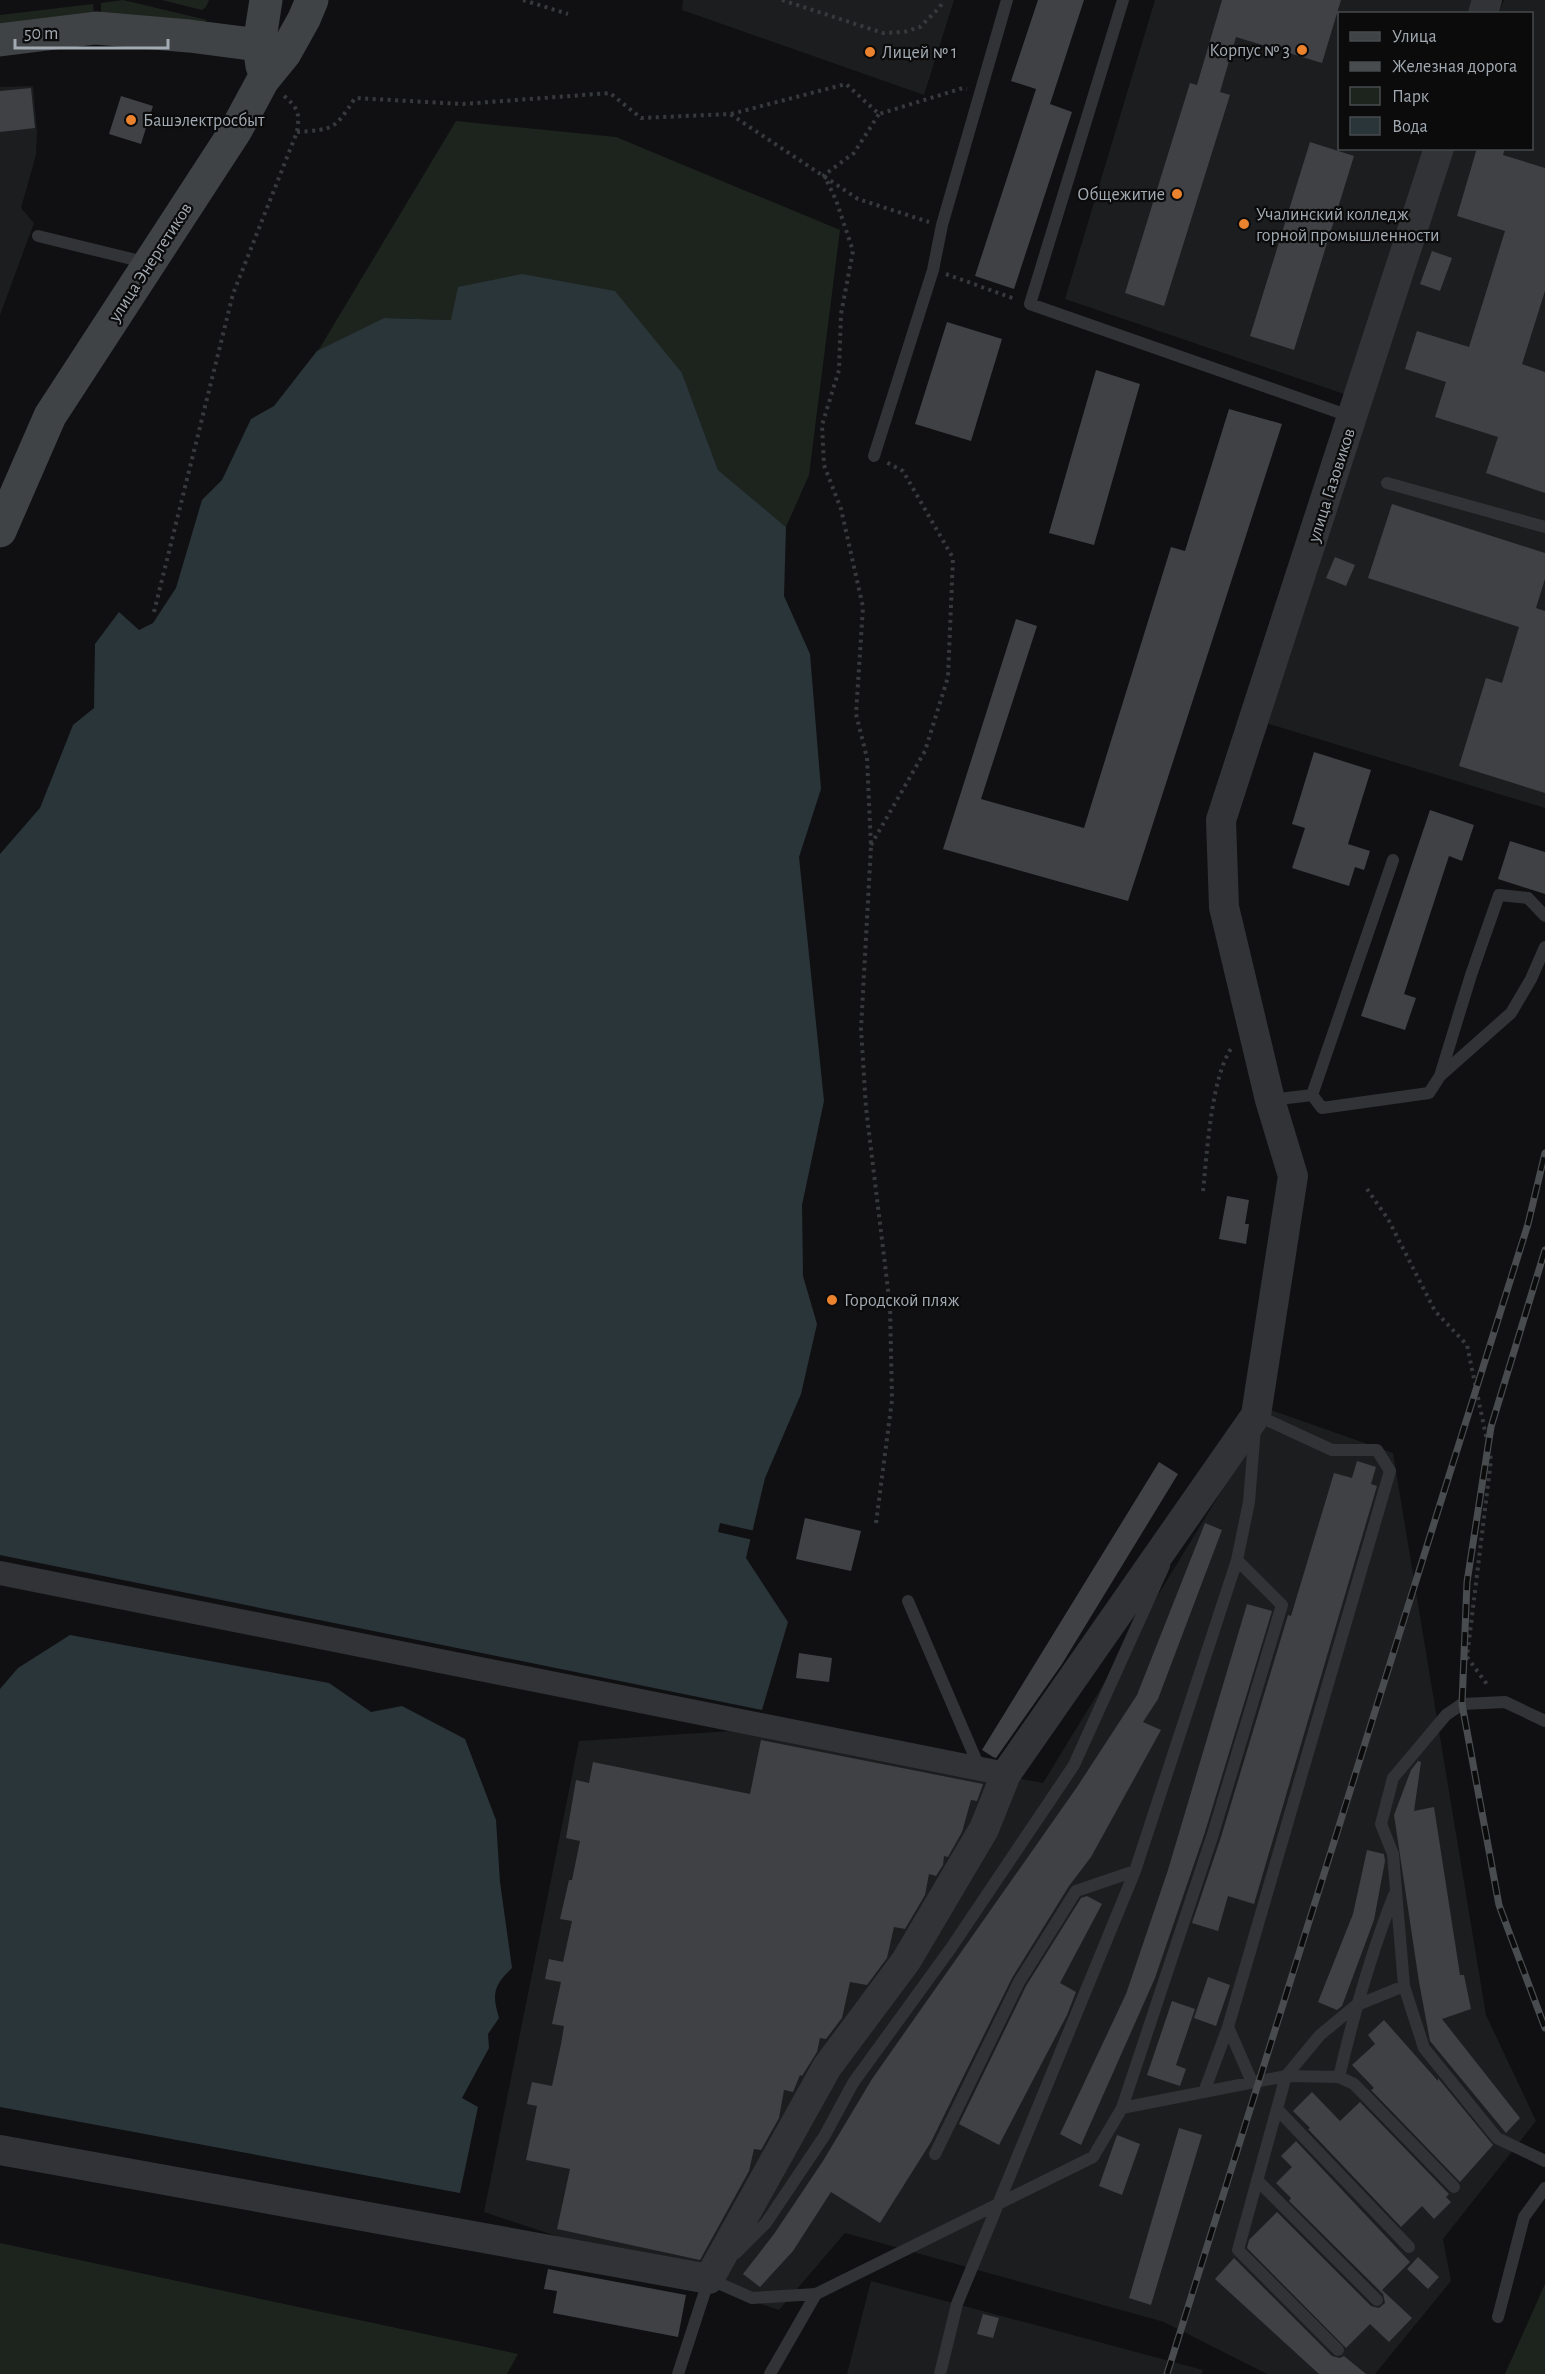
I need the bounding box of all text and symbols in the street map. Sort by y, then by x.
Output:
scale bar [15,12,168,50]
legend [1338,12,1533,150]
text: 50 m [24,25,58,43]
text: Улица [1392,28,1437,46]
place label: Корпус № 3 [1209,42,1290,60]
marker: Корпус № 3 [1295,43,1309,57]
place label: Лицей № 1 [882,44,957,62]
marker: Лицей № 1 [863,45,877,59]
text: Железная дорога [1392,58,1517,76]
text: Парк [1392,88,1430,106]
place label: Башэлектросбыт [143,111,265,130]
marker: Башэлектросбыт [124,113,138,127]
text: Вода [1392,118,1428,136]
place label: Общежитие [1077,185,1165,204]
marker: Общежитие [1170,187,1184,201]
street label: улица Энергетиков [105,200,196,326]
place label: Учалинский колледж горной промышленности [1256,206,1440,245]
marker: Учалинский колледж горной промышленности [1237,217,1251,231]
street label: улица Газовиков [1305,426,1359,545]
place label: Городской пляж [844,1292,960,1310]
marker: Городской пляж [825,1293,839,1307]

